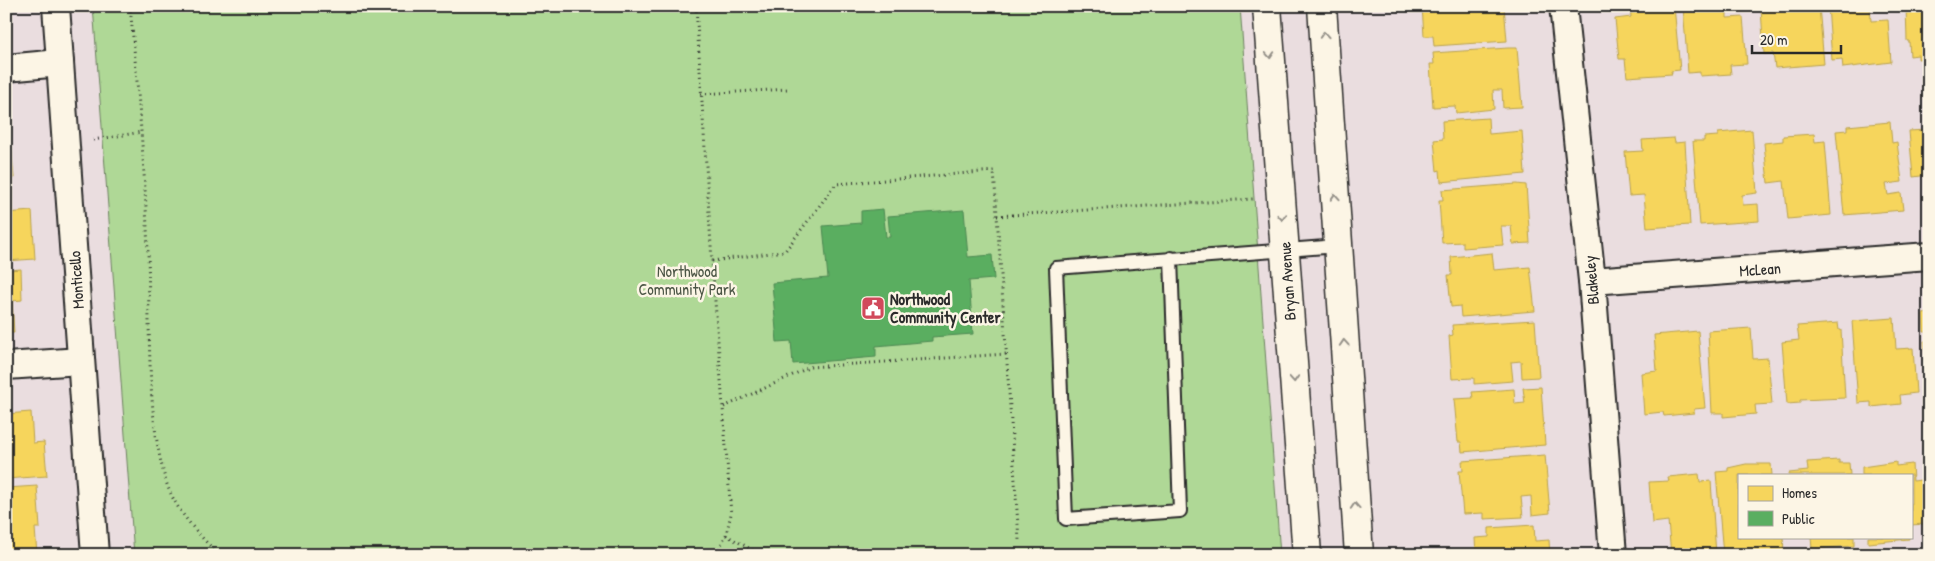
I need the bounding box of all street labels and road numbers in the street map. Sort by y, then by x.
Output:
street label: Bryan Avenue [1273,240,1301,321]
street label: Monticello [63,250,89,310]
street label: Blakeley [1578,254,1604,305]
street label: McLean [1739,257,1781,281]

